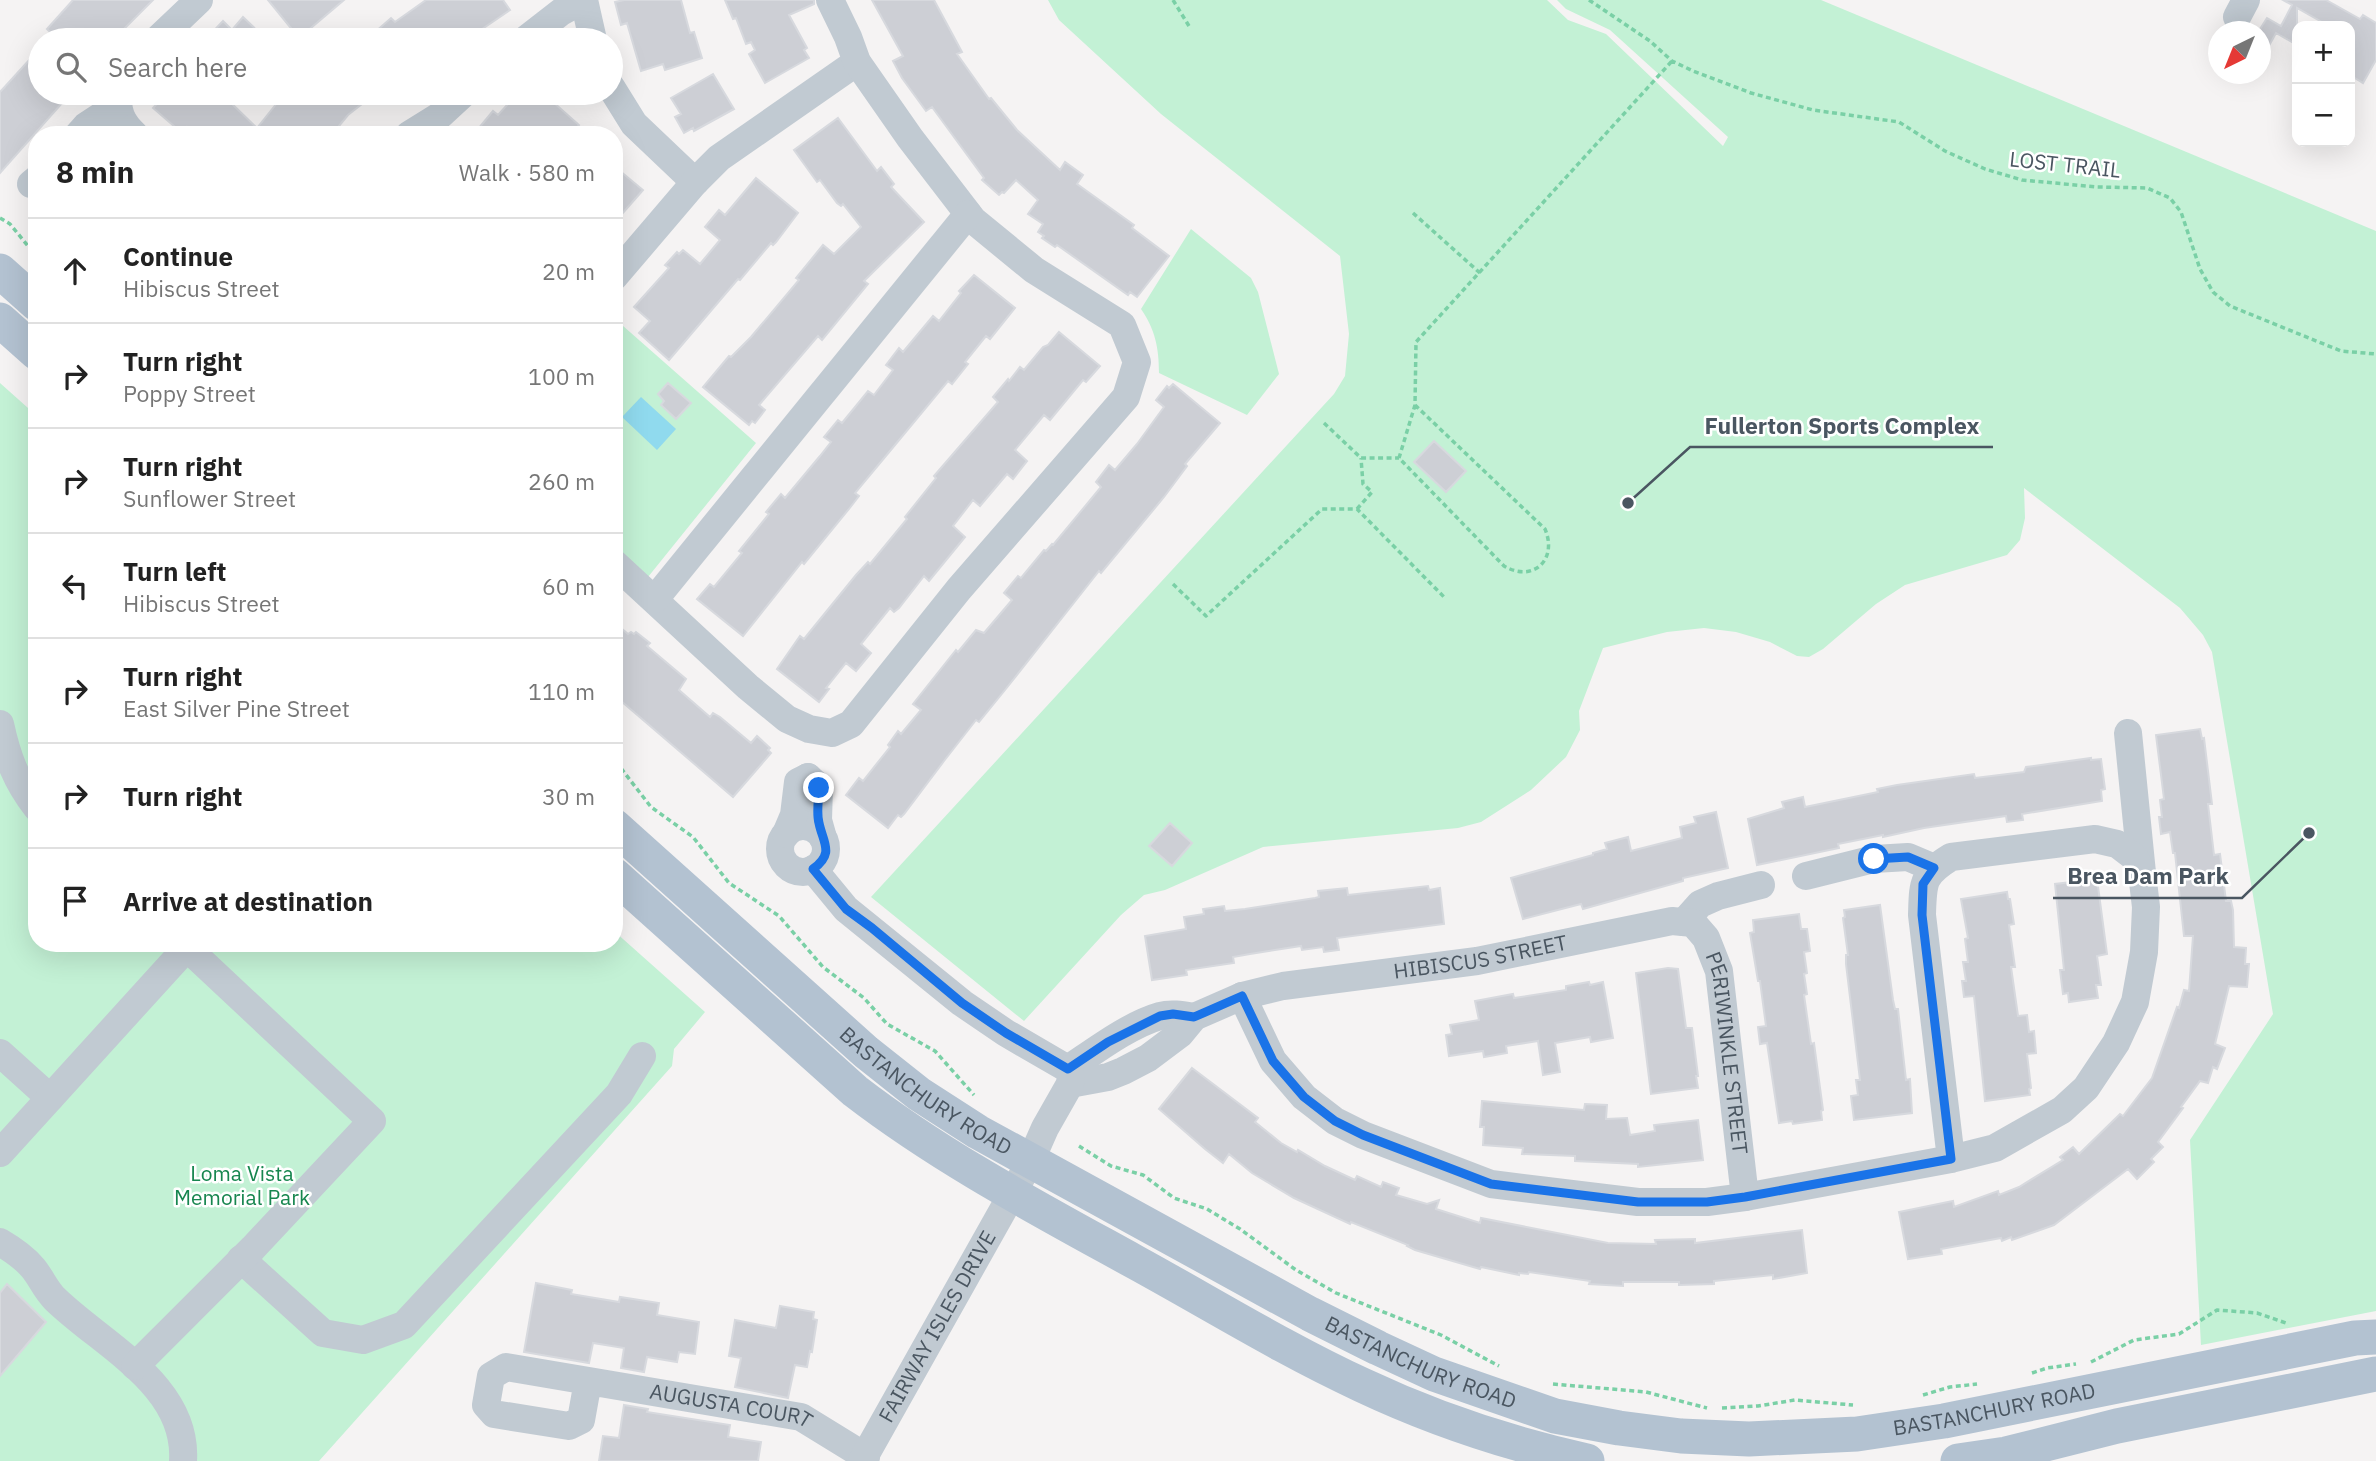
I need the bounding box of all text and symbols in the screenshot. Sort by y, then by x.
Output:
north arrow [2208,21,2271,84]
map controls [2292,21,2355,147]
button: + [2292,21,2355,84]
search box [28,28,623,105]
icon: search [52,48,90,86]
text: Search here [108,50,247,84]
button: − [2292,84,2355,147]
street label: LOST TRAIL [2008,144,2122,184]
text: 8 min [56,152,134,191]
text: Walk · 580 m [459,157,595,187]
text: Continue [123,239,233,273]
icon: ahead [56,252,94,290]
text: 20 m [542,256,595,286]
text: Hibiscus Street [123,273,280,303]
text: Turn right [123,344,242,378]
icon: right [56,357,94,395]
text: 100 m [528,361,595,391]
text: Poppy Street [123,378,256,408]
callout: Fullerton Sports Complex [1690,403,1993,447]
text: Fullerton Sports Complex [1705,410,1980,440]
text: Turn right [123,449,242,483]
icon: right [56,462,94,500]
text: 260 m [528,466,595,496]
text: Sunflower Street [123,483,296,513]
text: Turn left [123,554,226,588]
icon: left [56,567,94,605]
text: 60 m [542,571,595,601]
text: Hibiscus Street [123,588,280,618]
text: Turn right [123,659,242,693]
icon: right [56,672,94,710]
text: 110 m [528,676,595,706]
text: East Silver Pine Street [123,693,350,723]
route end [803,772,834,803]
icon: right [56,777,94,815]
text: Turn right [123,779,242,813]
text: 30 m [542,781,595,811]
route start [1858,843,1889,874]
callout: Brea Dam Park [2053,854,2242,898]
text: Brea Dam Park [2067,860,2229,890]
icon: arrive [56,882,94,920]
text: Arrive at destination [123,884,373,918]
street label: HIBISCUS STREET [1392,928,1570,985]
street label: PERIWINKLE STREET [1700,947,1755,1156]
street label: BASTANCHURY ROAD [834,1020,1017,1161]
park label: Loma Vista Memorial Park [174,1159,310,1211]
street label: FAIRWAY ISLES DRIVE [871,1225,1002,1427]
street label: BASTANCHURY ROAD [1321,1309,1520,1415]
street label: BASTANCHURY ROAD [1891,1376,2098,1441]
street label: AUGUSTA COURT [648,1377,818,1434]

